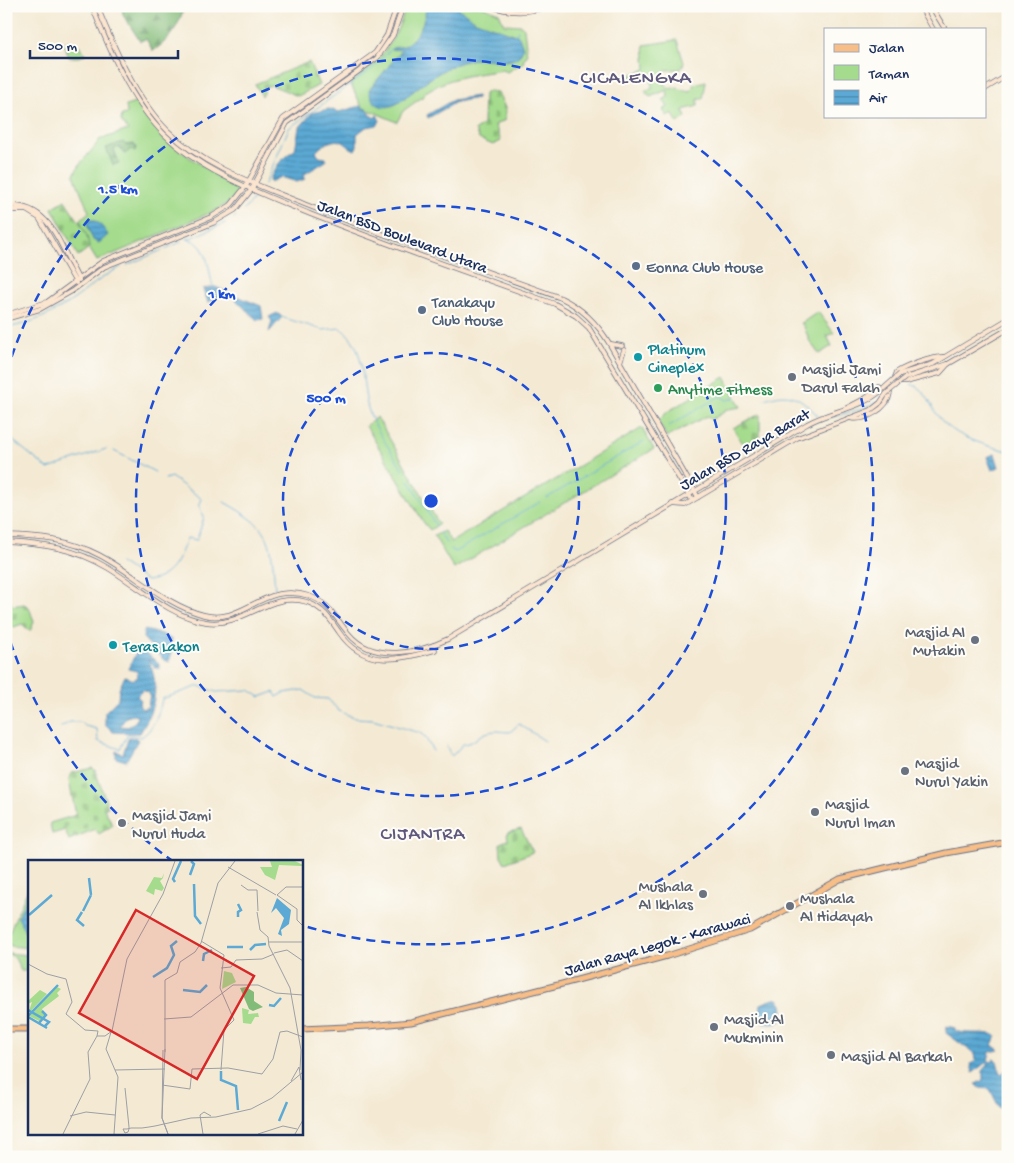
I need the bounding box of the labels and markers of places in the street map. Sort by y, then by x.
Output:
marker: Eonna Club House [630,260,642,272]
place label: Eonna Club House [646,260,764,279]
place label: Tanakayu Club House [431,295,504,332]
marker: Tanakayu Club House [416,304,428,316]
place label: Platinum Cineplex [647,342,706,379]
marker: Platinum Cineplex [632,351,644,363]
place label: Masjid Jami Darul Falah [801,362,881,399]
marker: Masjid Jami Darul Falah [786,371,798,383]
marker: Anytime Fitness [652,382,664,394]
place label: Anytime Fitness [668,382,773,401]
centre of rings [422,492,440,510]
place label: Masjid Al Mutakin [905,625,965,662]
marker: Masjid Al Mutakin [969,634,981,646]
marker: Teras Lakon [107,639,119,651]
place label: Teras Lakon [122,639,200,658]
place label: Masjid Nurul Yakin [915,756,988,793]
marker: Masjid Nurul Yakin [899,765,911,777]
place label: Masjid Nurul Iman [825,797,896,834]
marker: Masjid Nurul Iman [809,806,821,818]
place label: Masjid Jami Nurul Huda [132,808,211,845]
marker: Masjid Jami Nurul Huda [116,817,128,829]
place label: Mushala Al Ikhlas [638,879,694,916]
marker: Mushala Al Ikhlas [697,888,709,900]
place label: Mushala Al Hidayah [800,891,873,928]
marker: Mushala Al Hidayah [784,900,796,912]
place label: Masjid Al Mukminin [724,1012,784,1049]
marker: Masjid Al Mukminin [708,1021,720,1033]
marker: Masjid Al Barkah [825,1049,837,1061]
place label: Masjid Al Barkah [841,1049,953,1068]

